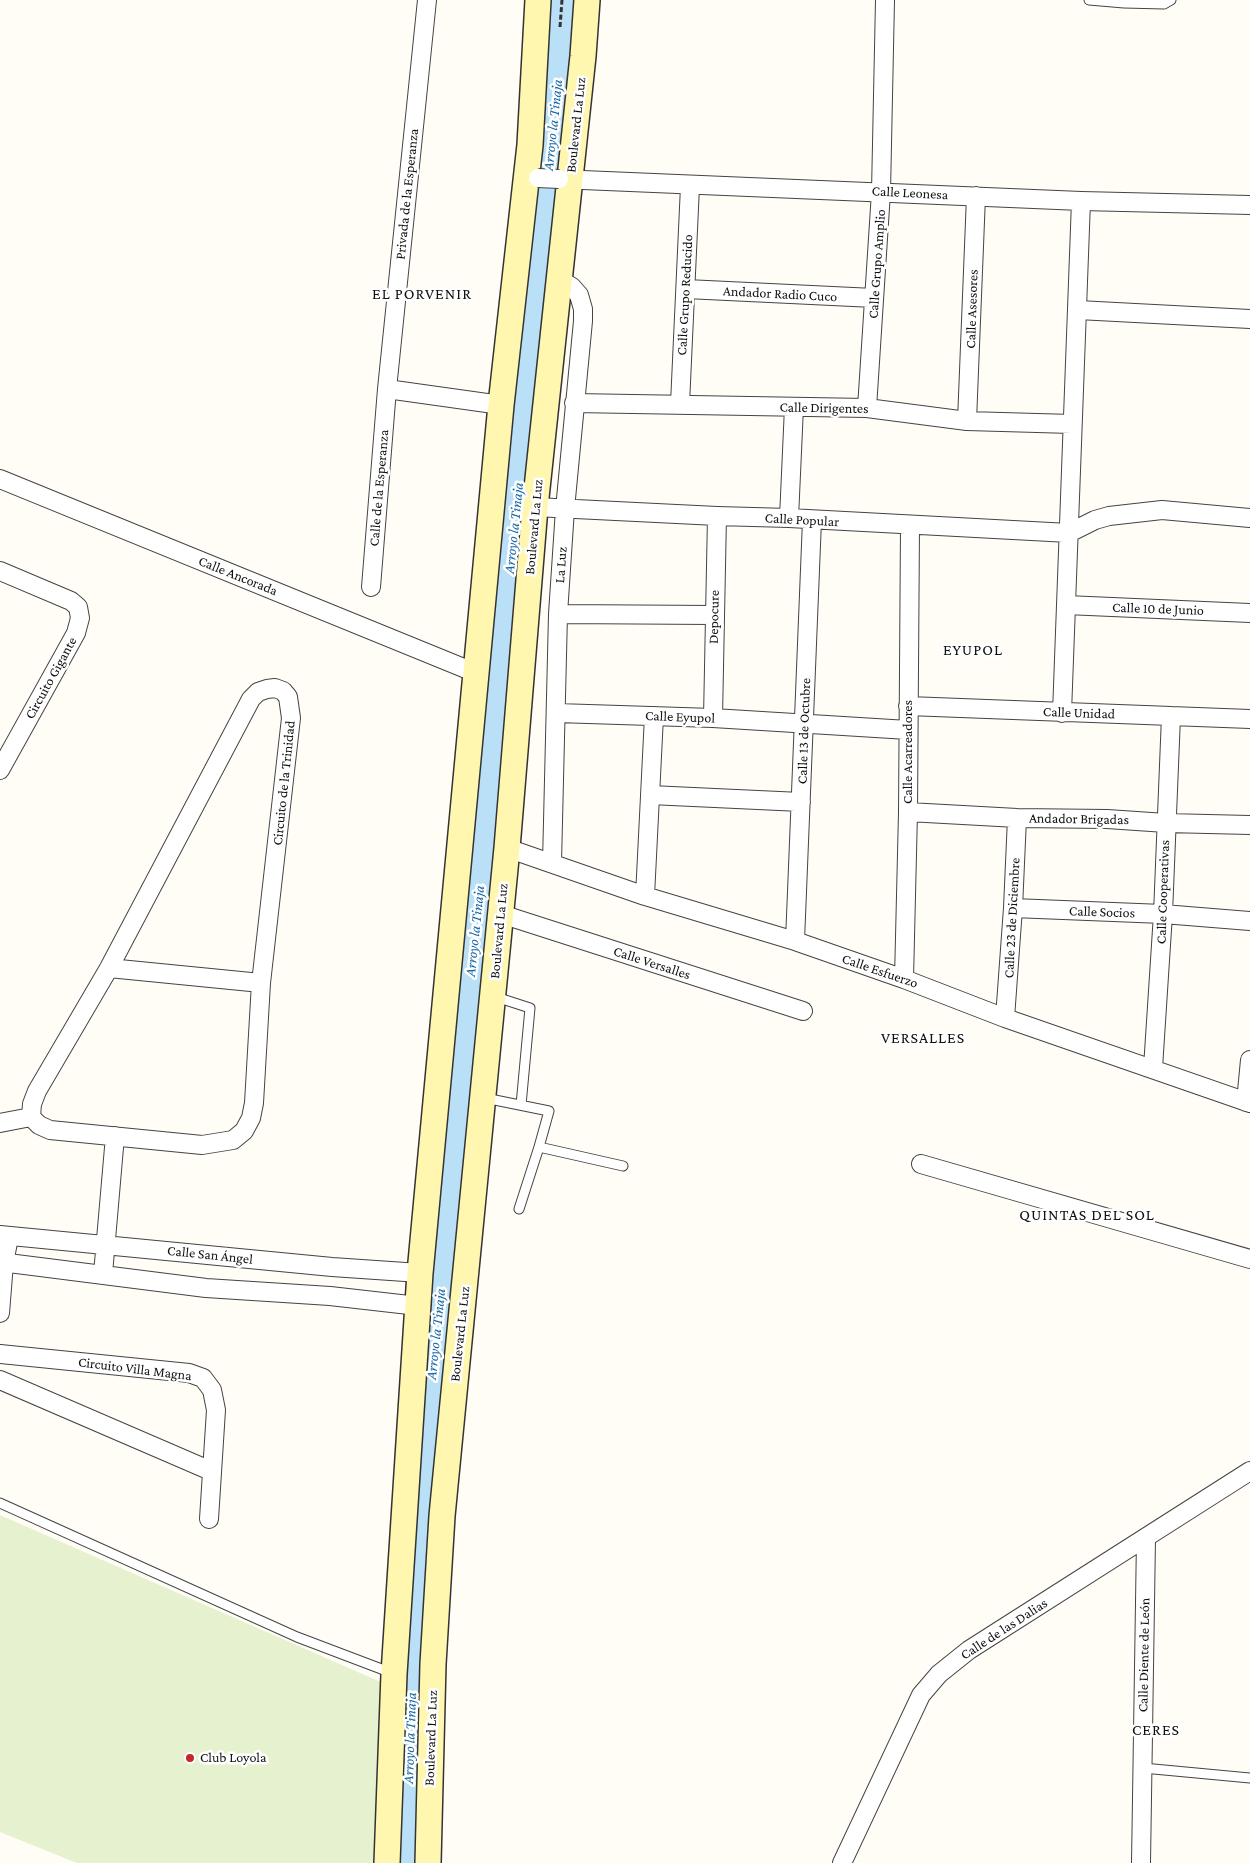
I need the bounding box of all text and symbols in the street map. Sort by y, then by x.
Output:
street label: Boulevard La Luz [563,77,589,173]
water label: Arroyo la Tinaja [539,78,567,172]
street label: Privada de la Esperanza [392,128,422,260]
street label: Calle Leonesa [871,183,949,203]
street label: Calle Grupo Amplio [865,209,889,319]
street label: Calle Grupo Reducido [673,234,697,356]
street label: Calle Asesores [962,269,982,349]
street label: Andador Radio Cuco [722,283,838,305]
district label: EL PORVENIR [371,284,473,304]
street label: Calle Dirigentes [779,399,869,417]
street label: Calle de la Esperanza [366,429,392,547]
street label: Boulevard La Luz [521,479,547,575]
water label: Arroyo la Tinaja [500,481,528,575]
street label: Calle Popular [764,510,840,530]
street label: La Luz [551,546,571,584]
street label: Calle Ancorada [196,552,280,600]
street label: Depocure [705,590,723,644]
street label: Calle 10 de Junio [1112,599,1204,619]
street label: Circuito Gigante [21,634,81,722]
district label: EYUPOL [942,640,1004,660]
street label: Calle 13 de Octubre [794,678,814,784]
street label: Calle Acarreadores [900,700,916,804]
street label: Calle Unidad [1043,703,1115,723]
street label: Calle Eyupol [645,707,715,727]
street label: Circuito de la Trinidad [269,720,299,846]
street label: Andador Brigadas [1029,810,1129,828]
street label: Calle Cooperativas [1153,840,1173,944]
street label: Calle 23 de Diciembre [1000,857,1024,979]
street label: Boulevard La Luz [486,883,512,979]
water label: Arroyo la Tinaja [461,884,489,978]
street label: Calle Socios [1069,902,1135,922]
street label: Calle Versalles [611,943,693,983]
street label: Calle Esfuerzo [840,950,920,992]
district label: VERSALLES [880,1028,966,1048]
district label: QUINTAS DEL SOL [1017,1205,1157,1225]
street label: Calle San Ángel [166,1242,254,1268]
street label: Boulevard La Luz [447,1286,473,1382]
water label: Arroyo la Tinaja [422,1287,450,1381]
street label: Circuito Villa Magna [77,1354,193,1384]
street label: Calle de las Dalias [957,1595,1051,1663]
street label: Calle Diente de León [1135,1598,1153,1712]
street label: Boulevard La Luz [421,1690,441,1786]
water label: Arroyo la Tinaja [399,1692,421,1784]
district label: CERES [1131,1720,1181,1740]
place label: Club Loyola [200,1750,267,1766]
marker: Club Loyola [184,1752,196,1764]

